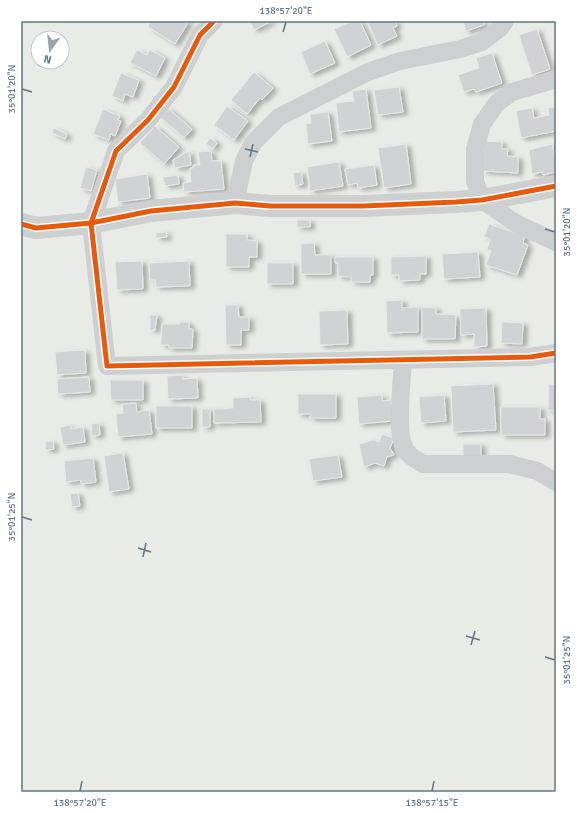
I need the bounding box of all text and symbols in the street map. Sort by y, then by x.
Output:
text: 138°57'20"E [259,5,313,17]
north arrow [30,30,70,70]
text: N [42,52,53,66]
text: 35°01'20"N [6,65,18,113]
text: 35°01'20"N [561,208,573,256]
text: 35°01'25"N [6,493,18,541]
text: 35°01'25"N [561,636,573,684]
text: 138°57'20"E [53,797,107,809]
text: 138°57'15"E [405,797,459,809]

